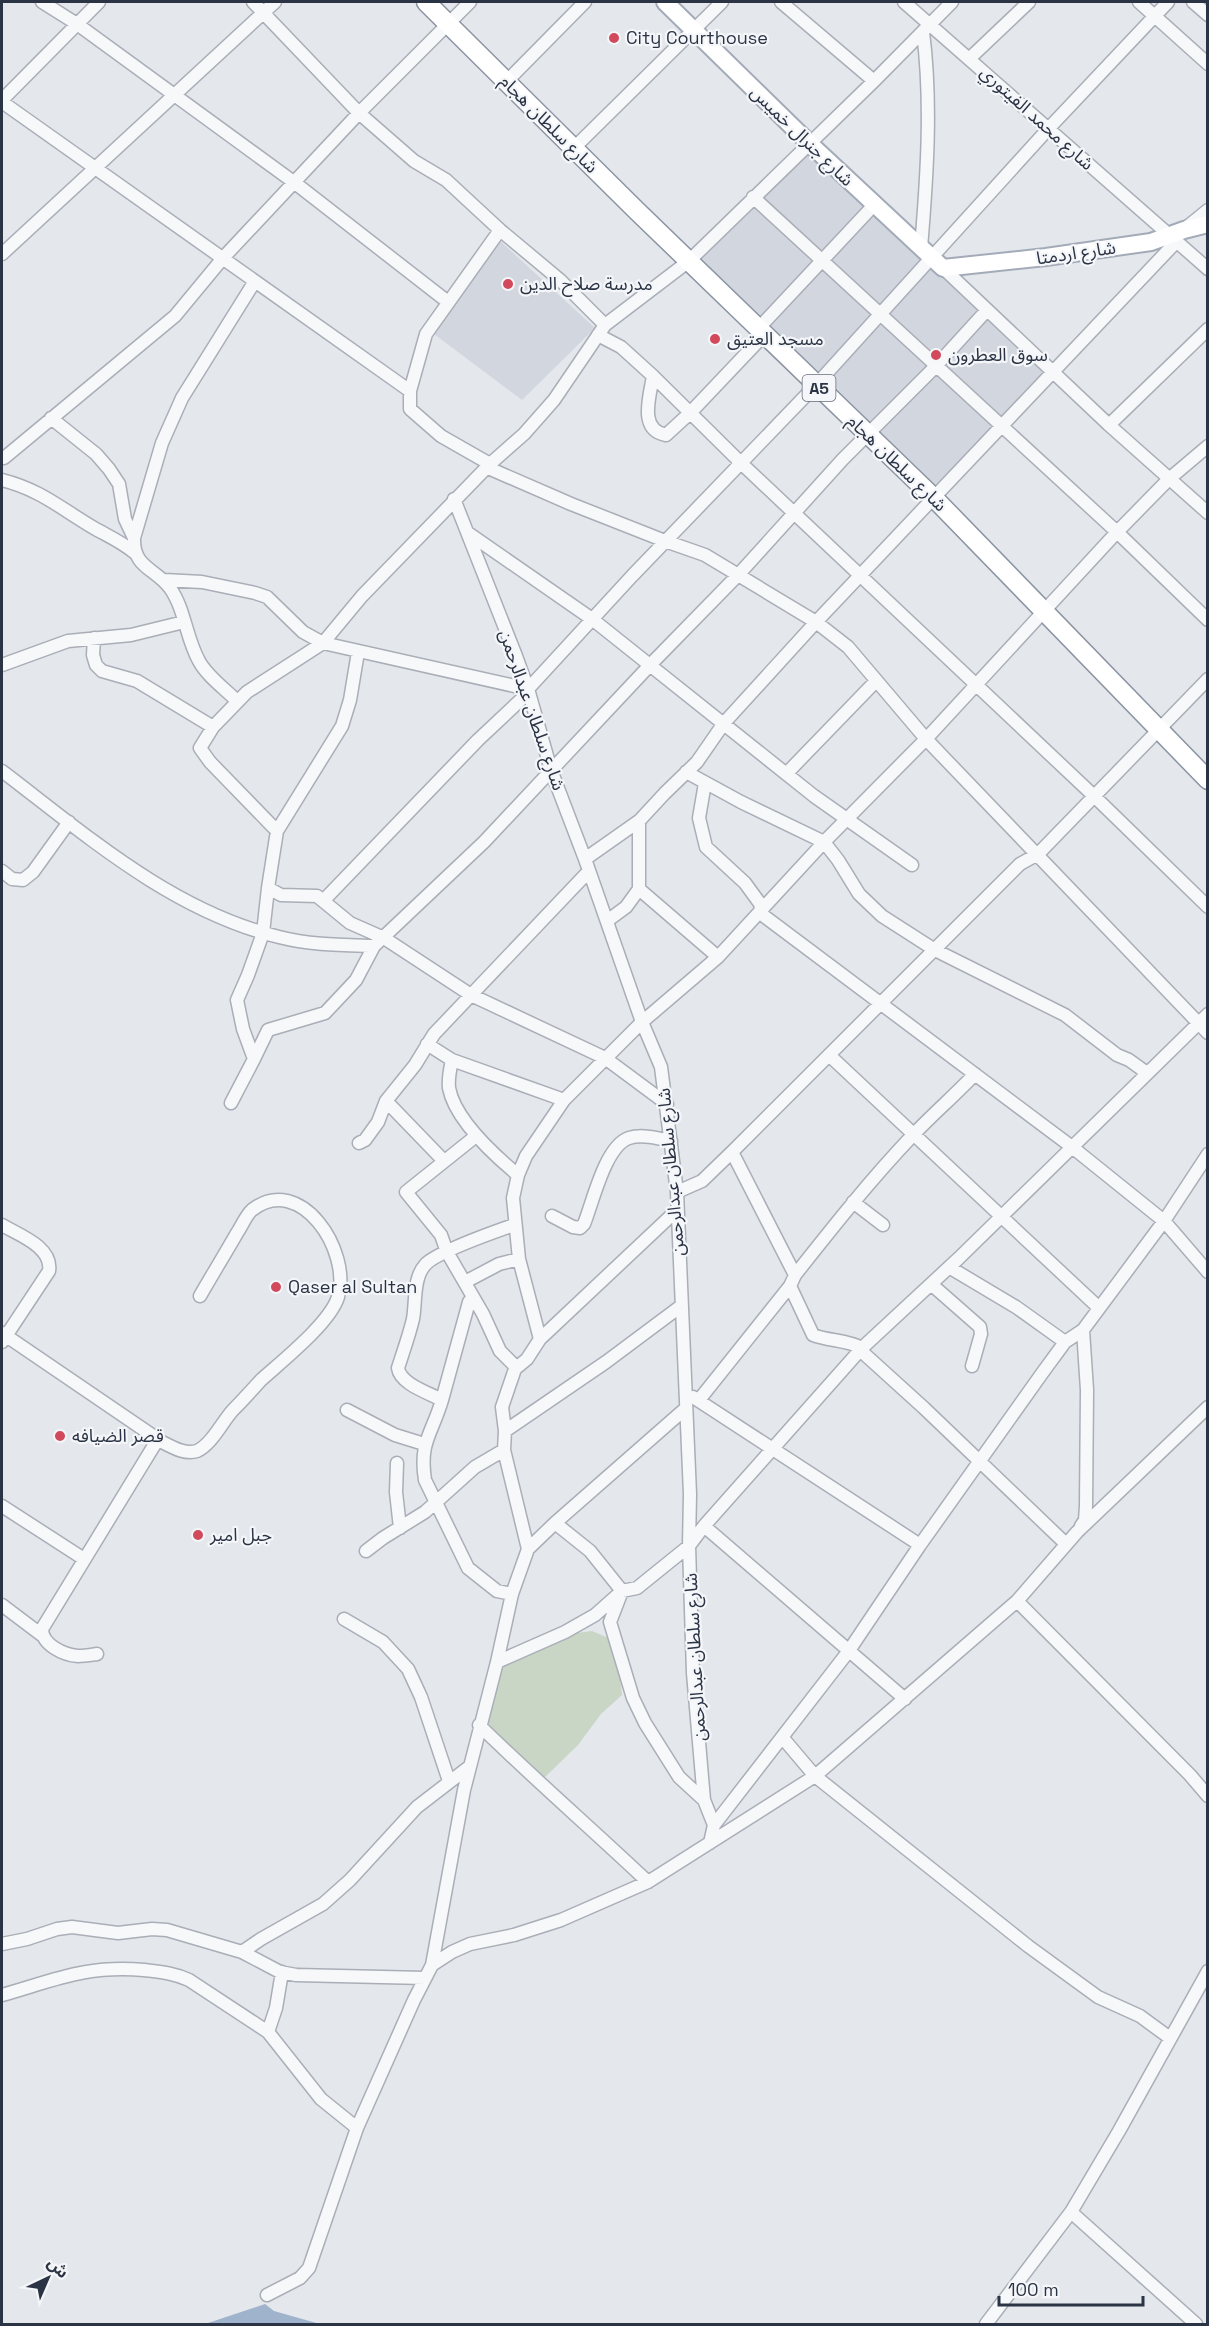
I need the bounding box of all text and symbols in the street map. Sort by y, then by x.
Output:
place label: City Courthouse [626,26,768,49]
marker: City Courthouse [607,31,621,45]
street label: شارع محمد الفيتوري [974,60,1099,177]
street label: شارع سلطان هجام [493,70,603,180]
street label: شارع جنرال خميس [744,80,859,193]
street label: شارع اردمتا [1035,236,1118,272]
place label: مدرسة صلاح الدين [520,272,653,297]
marker: مدرسة صلاح الدين [501,277,515,291]
place label: مسجد العتيق [727,327,824,350]
marker: مسجد العتيق [708,332,722,346]
place label: سوق العطرون [948,343,1048,366]
marker: سوق العطرون [929,348,943,362]
road number: A5 [802,375,836,401]
street label: شارع سلطان هجام [841,409,952,518]
street label: شارع سلطان عبدالرحمن [491,626,571,794]
street label: شارع سلطان عبدالرحمن [652,1087,692,1257]
place label: Qaser al Sultan [288,1275,417,1298]
marker: Qaser al Sultan [269,1280,283,1294]
place label: قصر الضيافه [72,1424,164,1447]
marker: قصر الضيافه [53,1429,67,1443]
place label: جبل امير [209,1523,272,1546]
marker: جبل امير [191,1528,205,1542]
street label: شارع سلطان عبدالرحمن [679,1572,713,1742]
north arrow [18,2248,78,2308]
text: ش [43,2252,73,2283]
scale bar [999,2269,1143,2307]
text: 100 m [1008,2278,1059,2301]

